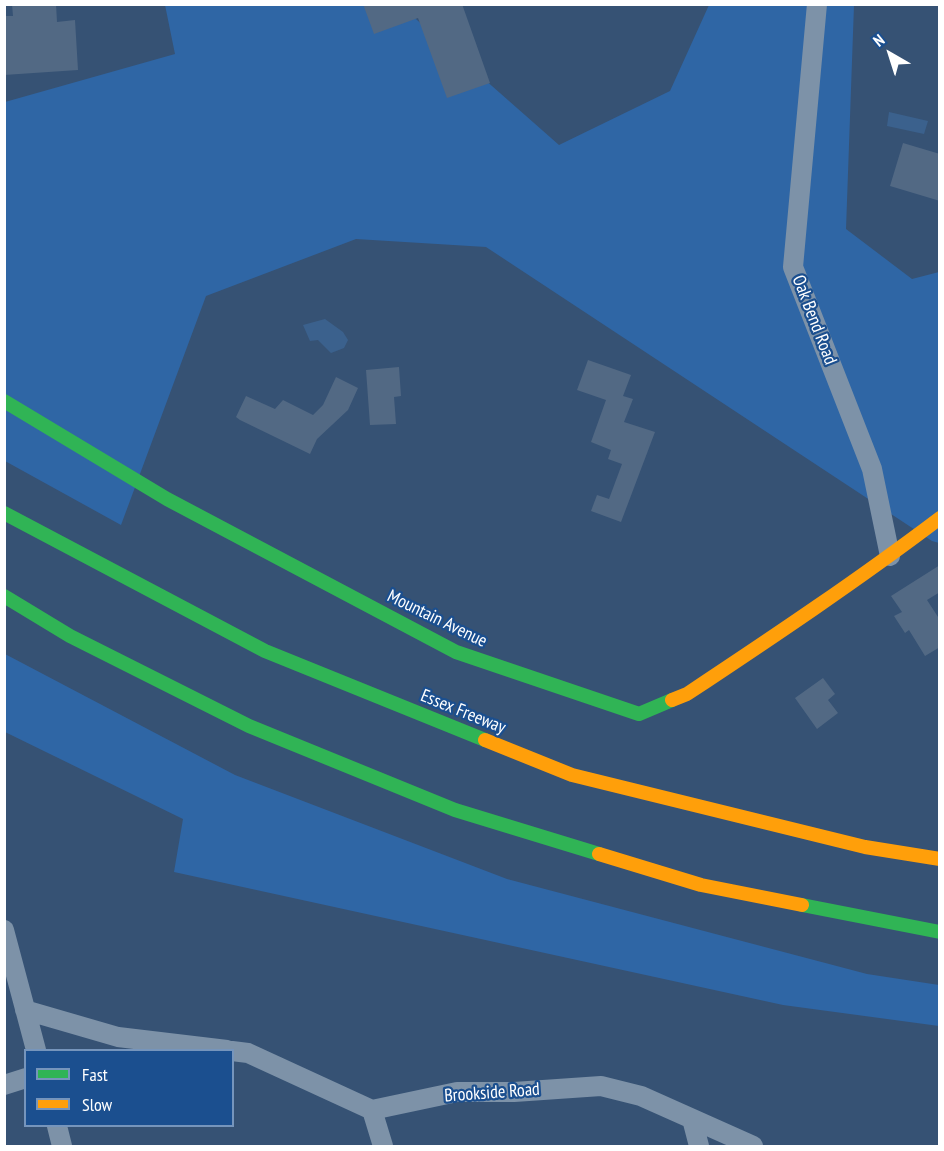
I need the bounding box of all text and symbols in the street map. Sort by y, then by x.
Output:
north arrow [860,24,920,84]
text: N [869,30,888,51]
street label: Oak Bend Road [787,272,841,368]
street label: Mountain Avenue [384,586,490,652]
street label: Essex Freeway [417,685,509,739]
legend [24,1049,234,1127]
text: Fast [82,1063,108,1086]
street label: Brookside Road [444,1079,540,1107]
text: Slow [82,1093,112,1116]

